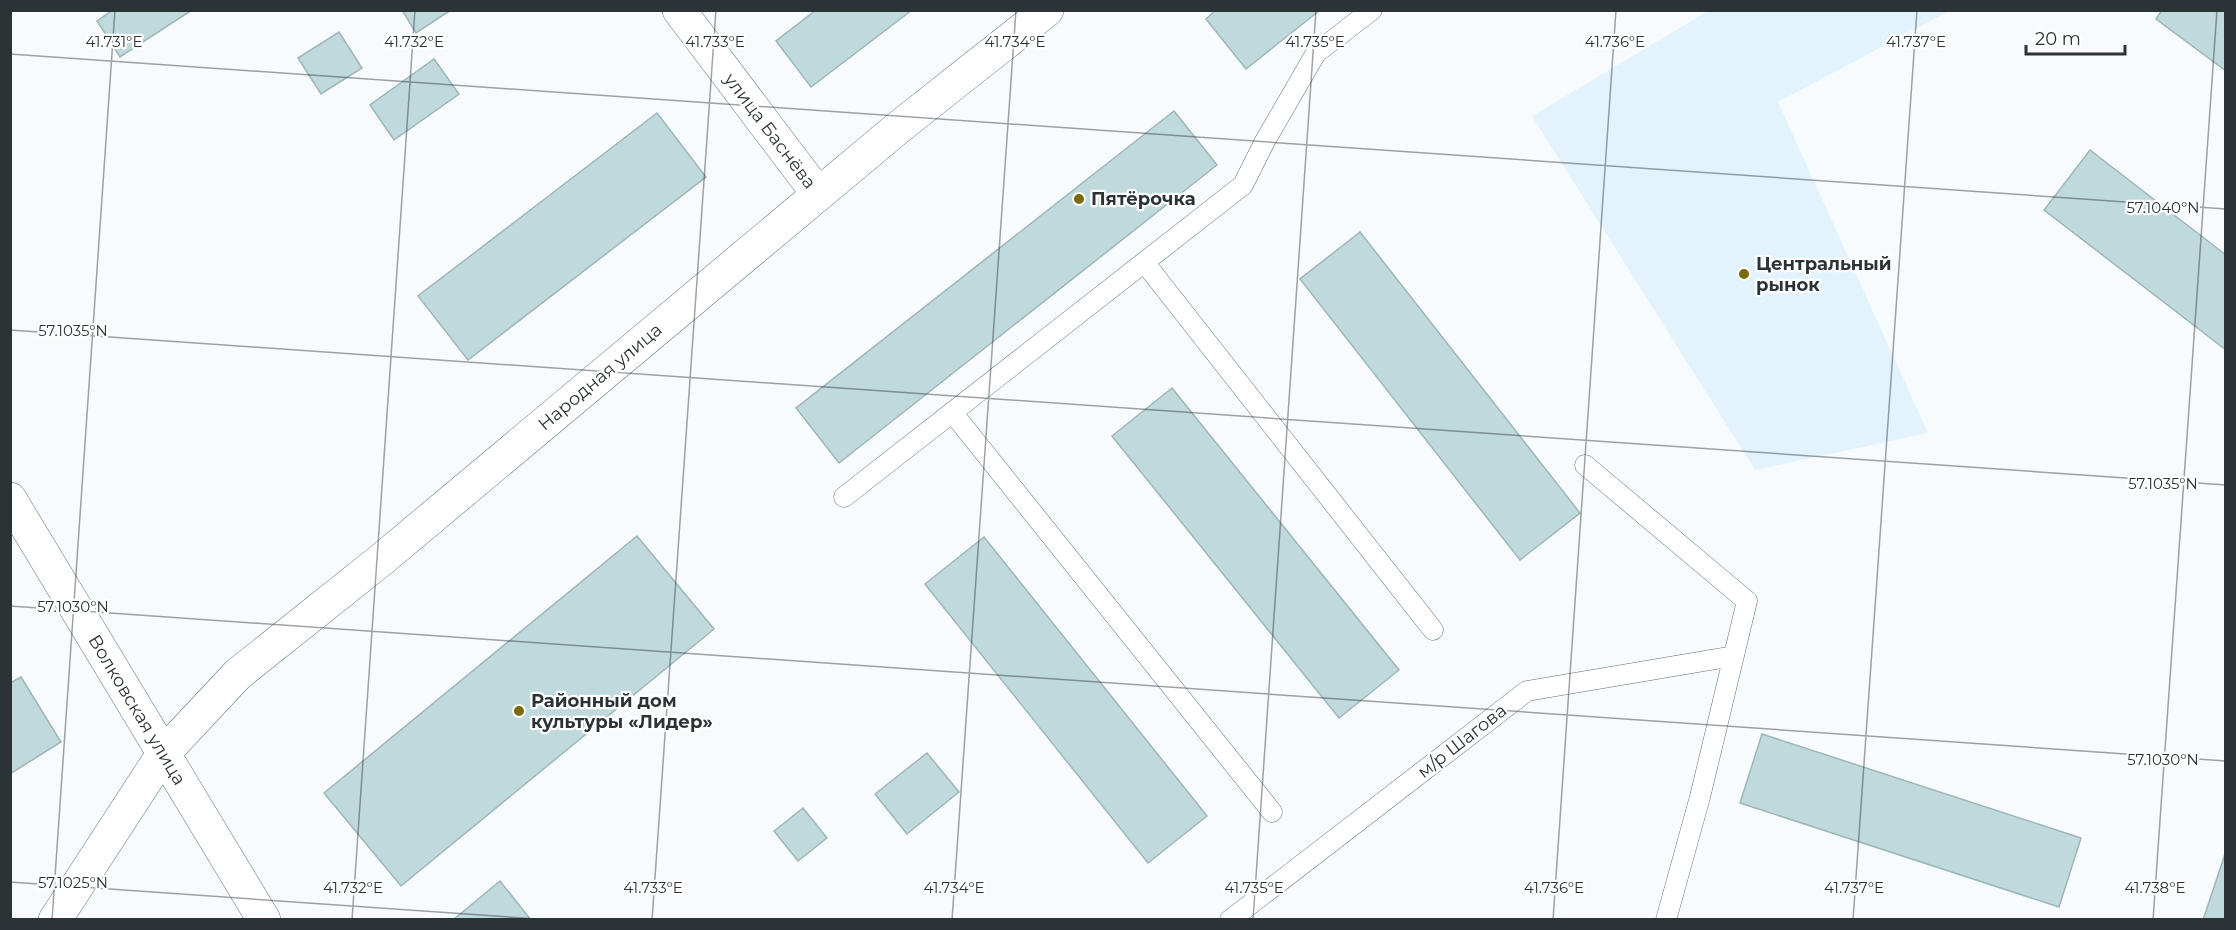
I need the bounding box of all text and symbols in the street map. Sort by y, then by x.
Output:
scale bar [2026,18,2125,56]
text: 20 m [2035,28,2081,50]
text: 41.731°E [86,32,142,51]
text: 41.732°E [384,32,444,51]
text: 41.733°E [685,32,745,51]
text: 41.734°E [985,32,1045,51]
text: 41.735°E [1285,32,1345,51]
text: 41.736°E [1585,32,1645,51]
text: 41.737°E [1886,32,1946,51]
street label: улица Баснёва [719,68,821,193]
place label: Пятёрочка [1091,188,1196,210]
marker: Пятёрочка [1072,192,1086,206]
text: 57.1040°N [2126,198,2200,217]
place label: Центральный рынок [1756,253,1892,296]
marker: Центральный рынок [1737,267,1751,281]
street label: Народная улица [533,319,667,435]
text: 57.1035°N [38,321,108,340]
text: 57.1035°N [2128,474,2198,493]
text: 57.1030°N [37,597,109,616]
street label: Волковская улица [83,631,191,789]
place label: Районный дом культуры «Лидер» [531,690,713,733]
street label: м/р Шагова [1413,699,1511,783]
marker: Районный дом культуры «Лидер» [512,704,526,718]
text: 57.1030°N [2127,750,2199,769]
text: 57.1025°N [38,873,108,892]
text: 41.732°E [323,878,383,897]
text: 41.733°E [623,878,683,897]
text: 41.734°E [924,878,984,897]
text: 41.735°E [1224,878,1284,897]
text: 41.736°E [1524,878,1584,897]
text: 41.737°E [1824,878,1884,897]
text: 41.738°E [2124,878,2186,897]

